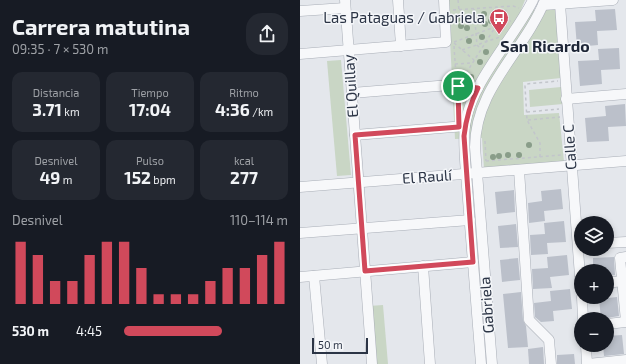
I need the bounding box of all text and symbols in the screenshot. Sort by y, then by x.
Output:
bus stop icon: Las Pataguas / Gabriela [488,7,510,35]
place label: Las Pataguas / Gabriela [323,8,485,26]
text: Carrera matutina [12,13,190,39]
button: share [246,13,288,55]
district label: San Ricardo [500,36,590,55]
text: 09:35 · 7 × 530 m [12,41,108,57]
street label: El Quillay [339,54,362,118]
pin [441,69,475,103]
icon: arrive [447,75,469,97]
text: Distancia [33,86,79,99]
text: Tiempo [131,86,169,99]
text: Ritmo [229,86,259,99]
text: 3.71 [32,99,62,119]
text: 17:04 [129,99,171,119]
text: 4:36 [215,99,250,119]
text: km [62,105,80,118]
text: /km [250,105,273,118]
street label: Calle C [558,123,580,170]
text: Desnivel [35,154,77,167]
text: Pulso [136,154,164,167]
text: kcal [234,154,254,167]
street label: El Raulí [401,165,454,187]
text: 49 [40,167,60,187]
text: 152 [124,167,151,187]
text: 277 [230,167,258,187]
text: m [60,173,72,186]
text: bpm [151,173,176,186]
text: Desnivel [12,212,63,228]
text: 110–114 m [230,212,288,228]
map controls [574,216,614,352]
button: layers [574,216,614,256]
button: + [574,264,614,304]
street label: Gabriela [475,276,497,334]
button: − [574,312,614,352]
text: 530 m [12,323,49,339]
text: 4:45 [76,323,102,339]
scale bar [312,336,368,355]
text: 50 m [318,338,343,351]

